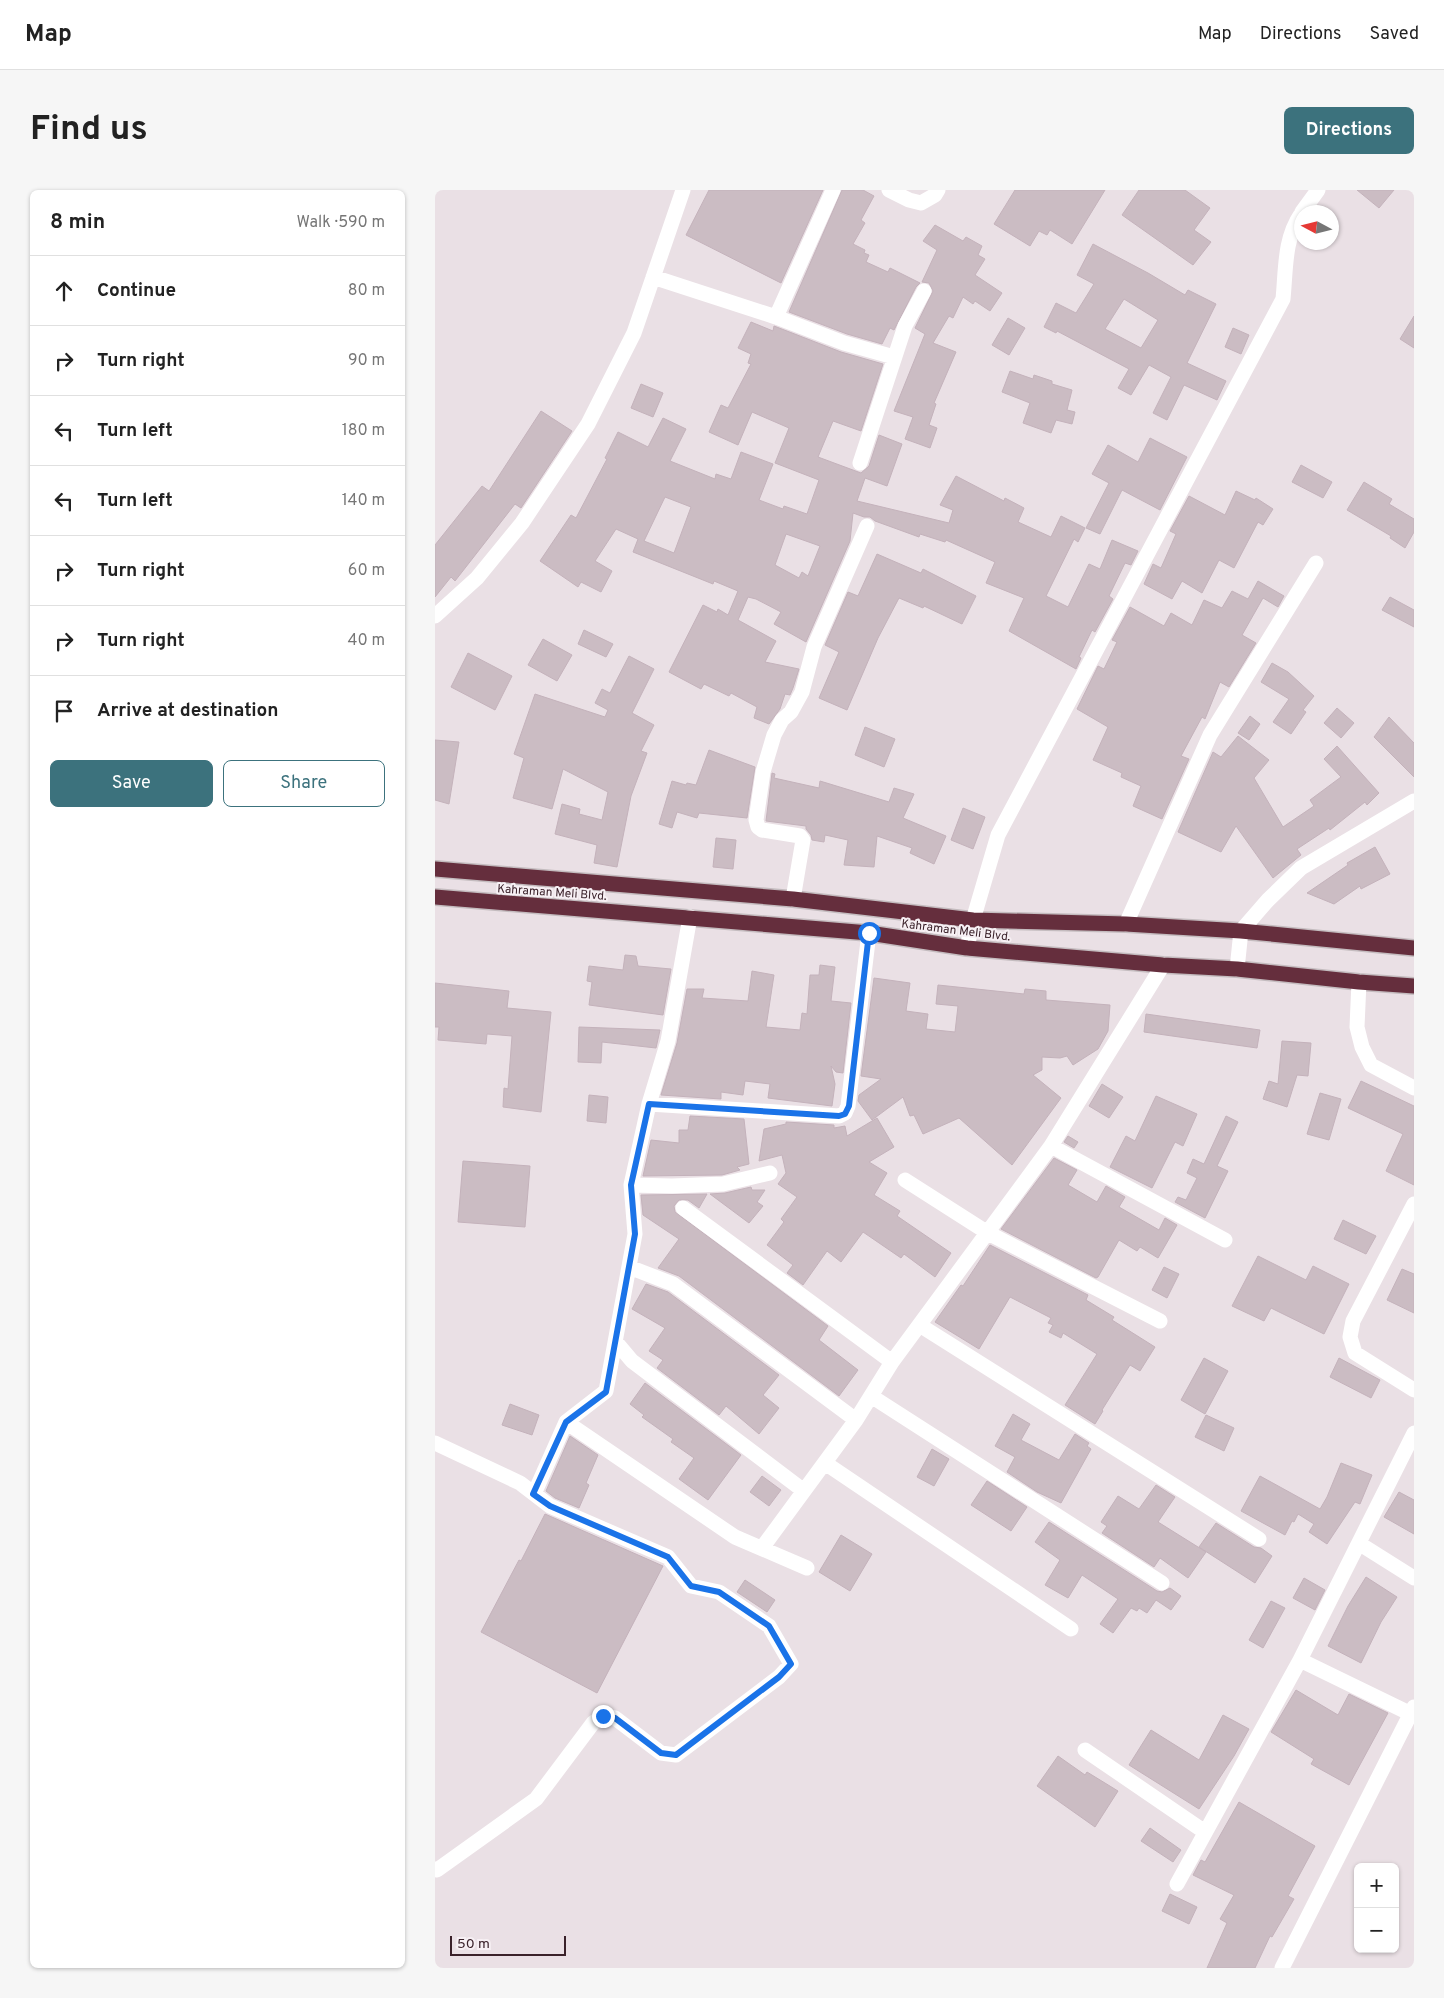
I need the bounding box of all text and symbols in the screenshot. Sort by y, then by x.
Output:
text: Map [25,20,72,50]
text: Map [1198,23,1232,46]
text: Directions [1260,23,1342,46]
text: Saved [1370,23,1419,46]
button: Directions [1284,107,1414,154]
text: Find us [30,108,148,152]
north arrow [1294,205,1339,250]
text: 8 min [50,209,105,236]
text: Walk · 590 m [297,213,385,233]
icon: ahead [50,277,78,305]
text: Continue [97,279,176,303]
text: 80 m [348,281,385,301]
icon: right [50,347,78,375]
text: Turn right [97,349,185,373]
text: 90 m [348,351,385,371]
icon: left [50,417,78,445]
text: Turn left [97,419,173,443]
text: 180 m [342,421,385,441]
icon: left [50,487,78,515]
text: Turn left [97,489,173,513]
text: 140 m [342,491,385,511]
icon: right [50,557,78,585]
text: Turn right [97,559,185,583]
text: 60 m [348,561,385,581]
icon: right [50,627,78,655]
text: Turn right [97,629,185,653]
text: 40 m [347,631,385,651]
icon: arrive [50,697,78,725]
text: Arrive at destination [97,699,278,723]
button: Save [50,760,213,807]
button: Share [223,760,385,807]
street label: Kahraman Meli Blvd. [497,881,608,905]
street label: Kahraman Meli Blvd. [900,916,1012,946]
route start [858,922,881,945]
route end [592,1705,615,1728]
map controls [1354,1863,1399,1953]
button: + [1354,1863,1399,1908]
button: − [1354,1908,1399,1953]
scale bar [450,1933,566,1956]
text: 50 m [457,1936,490,1953]

